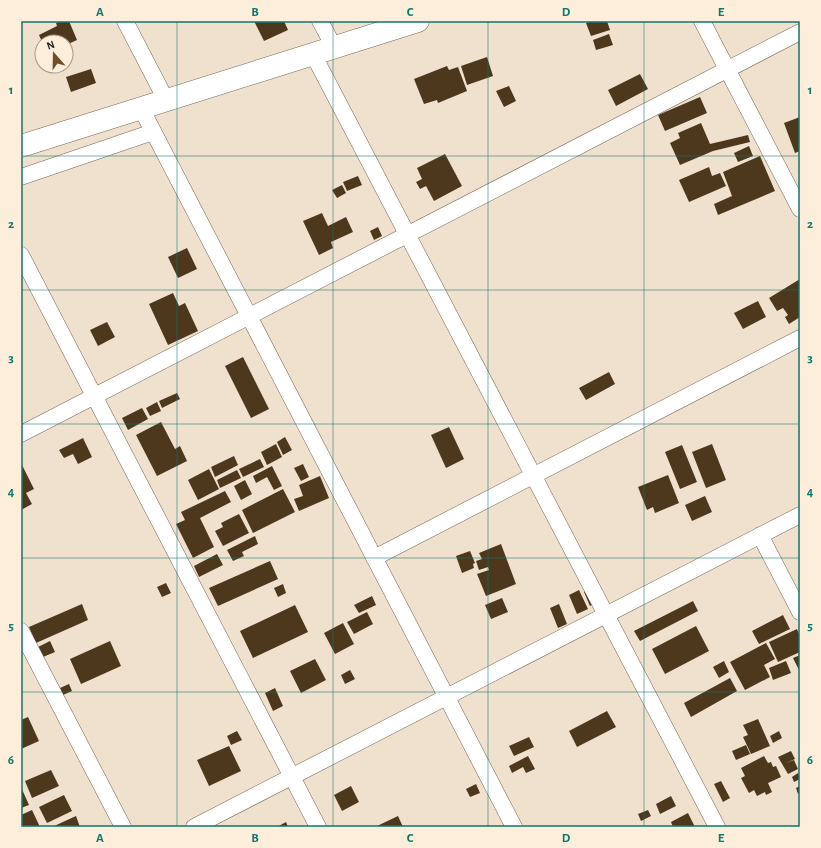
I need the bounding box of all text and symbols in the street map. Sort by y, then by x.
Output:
text: A [96,6,104,19]
text: B [251,6,259,19]
text: C [407,6,414,19]
text: D [562,6,571,19]
text: E [718,6,725,19]
north arrow [34,34,74,74]
text: N [45,39,56,52]
text: 1 [9,84,13,97]
text: 1 [808,84,812,97]
text: 2 [8,218,14,231]
text: 2 [807,218,813,231]
text: 3 [8,352,14,365]
text: 3 [807,352,813,365]
text: 4 [8,486,15,499]
text: 4 [807,486,814,499]
text: 5 [8,620,14,633]
text: 5 [807,620,813,633]
text: 6 [8,754,14,767]
text: 6 [807,754,813,767]
text: A [96,832,104,845]
text: B [251,832,259,845]
text: C [407,832,414,845]
text: D [562,832,571,845]
text: E [718,832,725,845]

